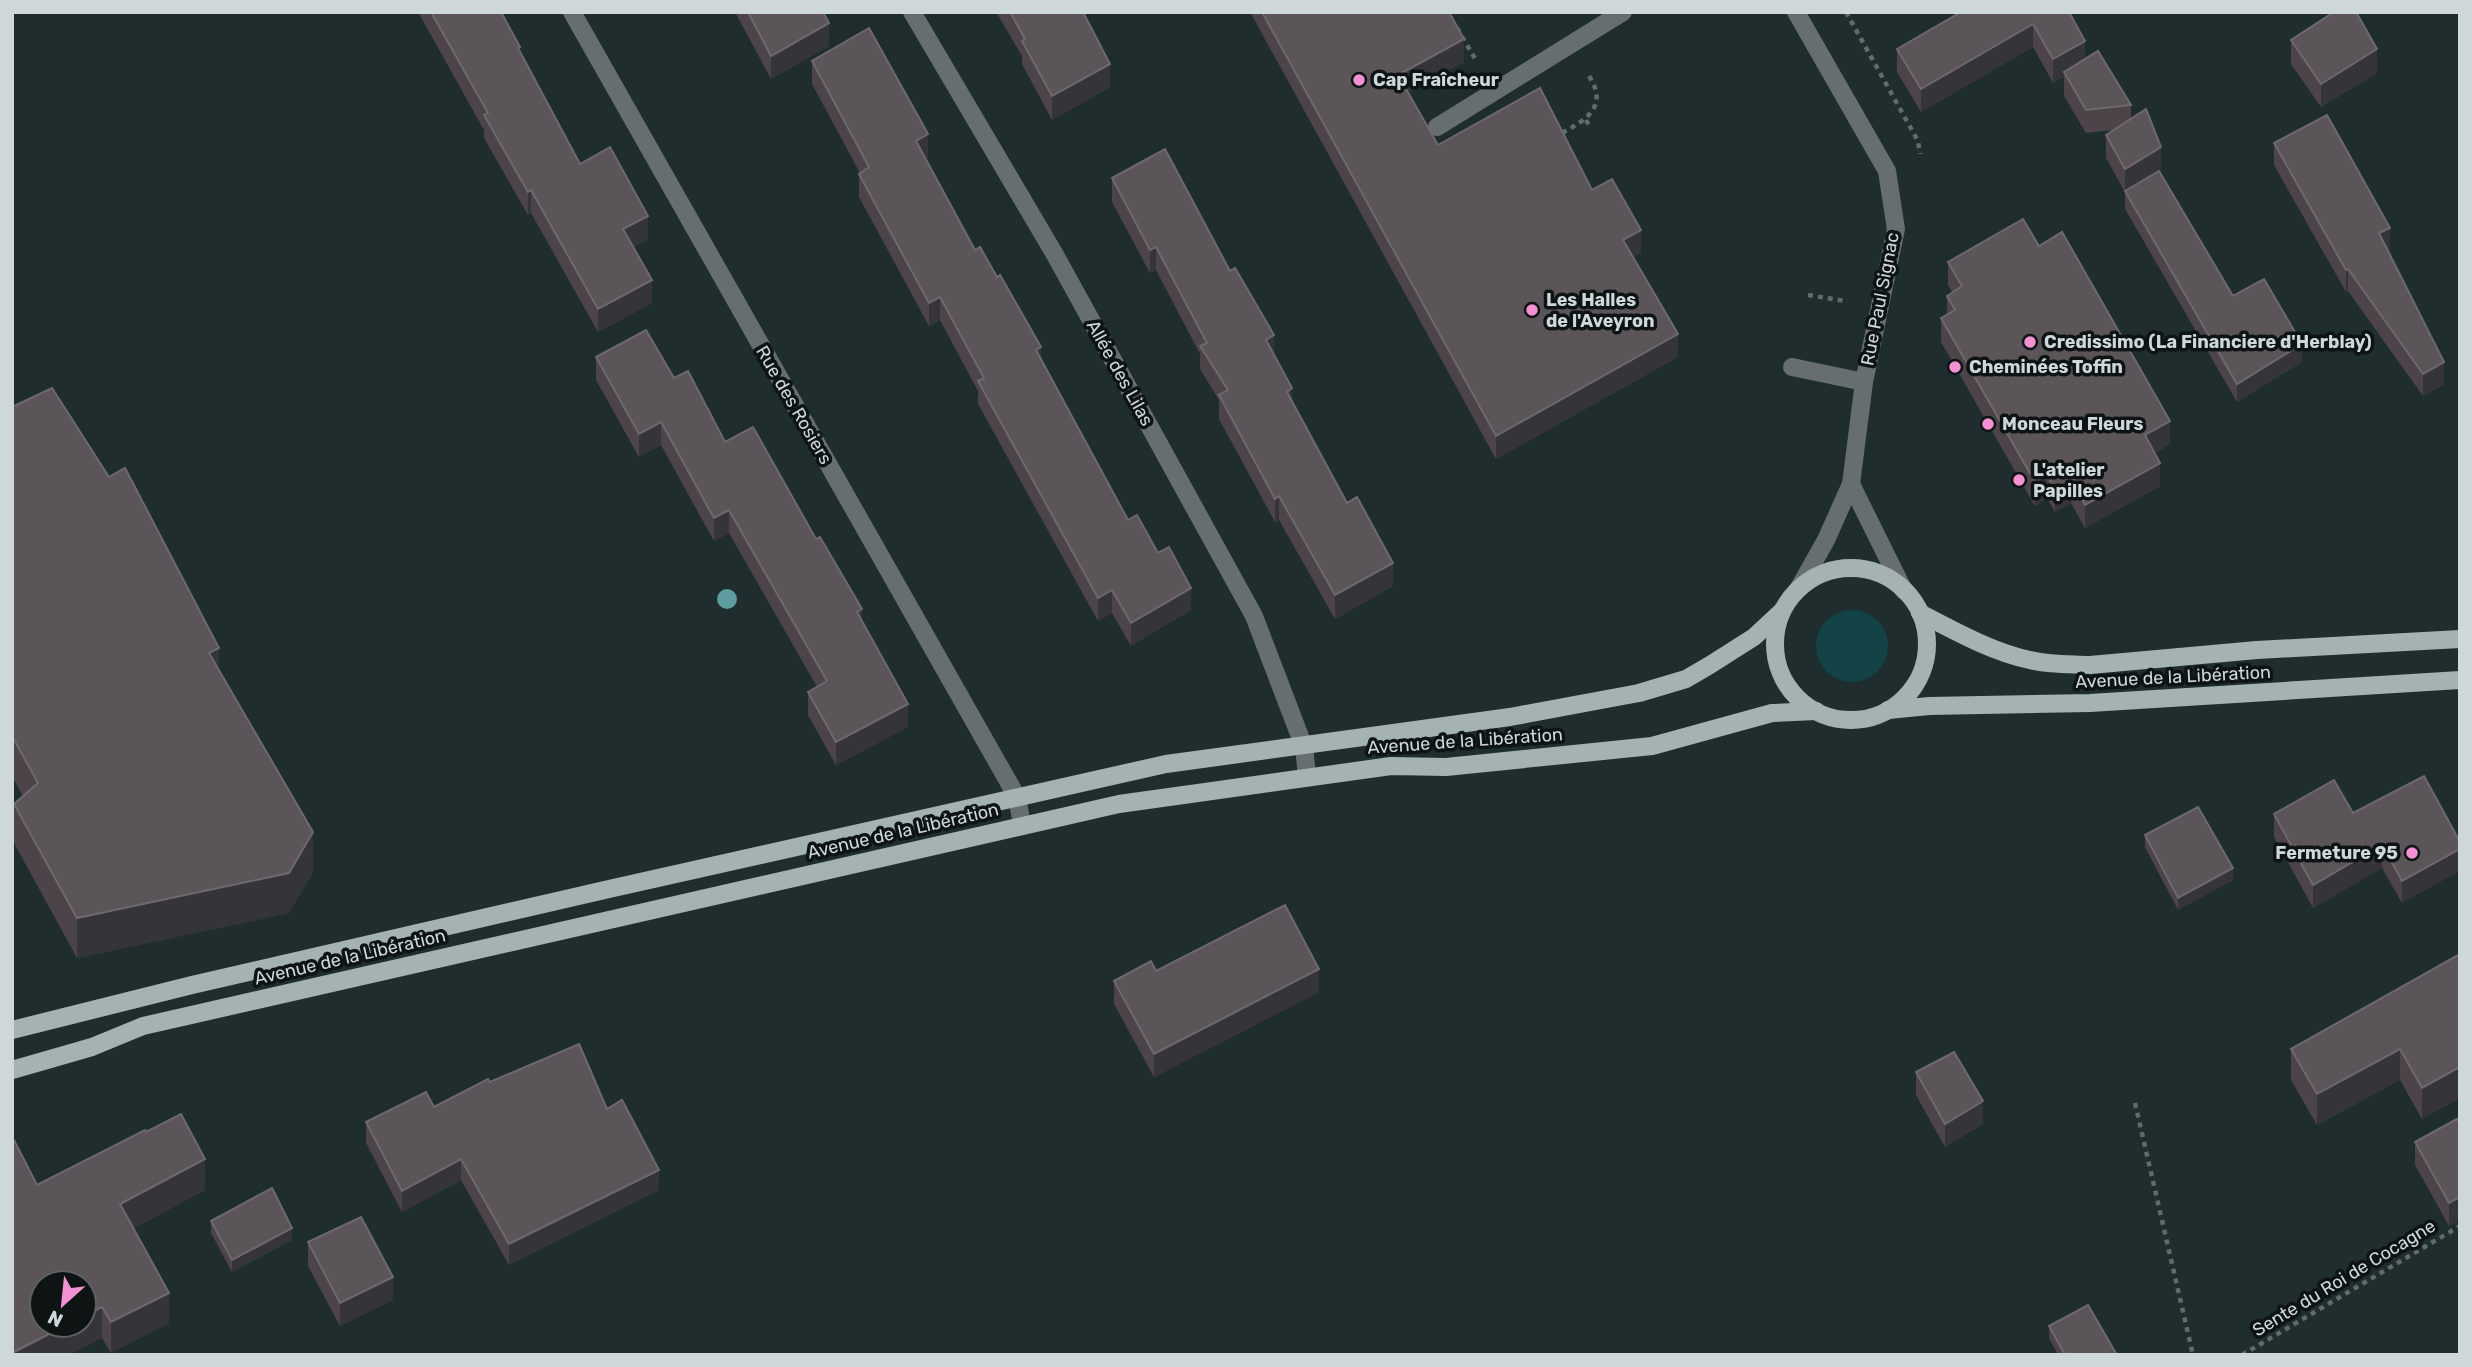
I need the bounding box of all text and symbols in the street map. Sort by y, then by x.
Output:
place label: Cap Fraîcheur [1373,69,1499,91]
marker: Cap Fraîcheur [1351,72,1367,88]
street label: Rue Paul Signac [1856,231,1904,367]
place label: Les Halles de l'Aveyron [1546,289,1655,332]
marker: Les Halles de l'Aveyron [1524,302,1540,318]
street label: Allée des Lilas [1082,316,1158,430]
place label: Credissimo (La Financiere d'Herblay) [2044,331,2372,353]
marker: Credissimo (La Financiere d'Herblay) [2022,334,2038,350]
street label: Rue des Rosiers [751,342,837,468]
place label: Cheminées Toffin [1969,356,2123,378]
marker: Cheminées Toffin [1947,359,1963,375]
place label: Monceau Fleurs [2002,413,2143,435]
marker: Monceau Fleurs [1980,416,1996,432]
place label: L'atelier Papilles [2033,459,2105,502]
marker: L'atelier Papilles [2011,472,2027,488]
street label: Avenue de la Libération [2075,661,2271,693]
street label: Avenue de la Libération [1367,723,1563,759]
street label: Avenue de la Libération [805,798,1001,864]
place label: Fermeture 95 [2275,842,2398,864]
marker: Fermeture 95 [2404,845,2420,861]
street label: Avenue de la Libération [252,924,448,990]
street label: Sente du Roi de Cocagne [2249,1215,2439,1341]
north arrow [28,1269,98,1339]
text: N [44,1305,67,1332]

